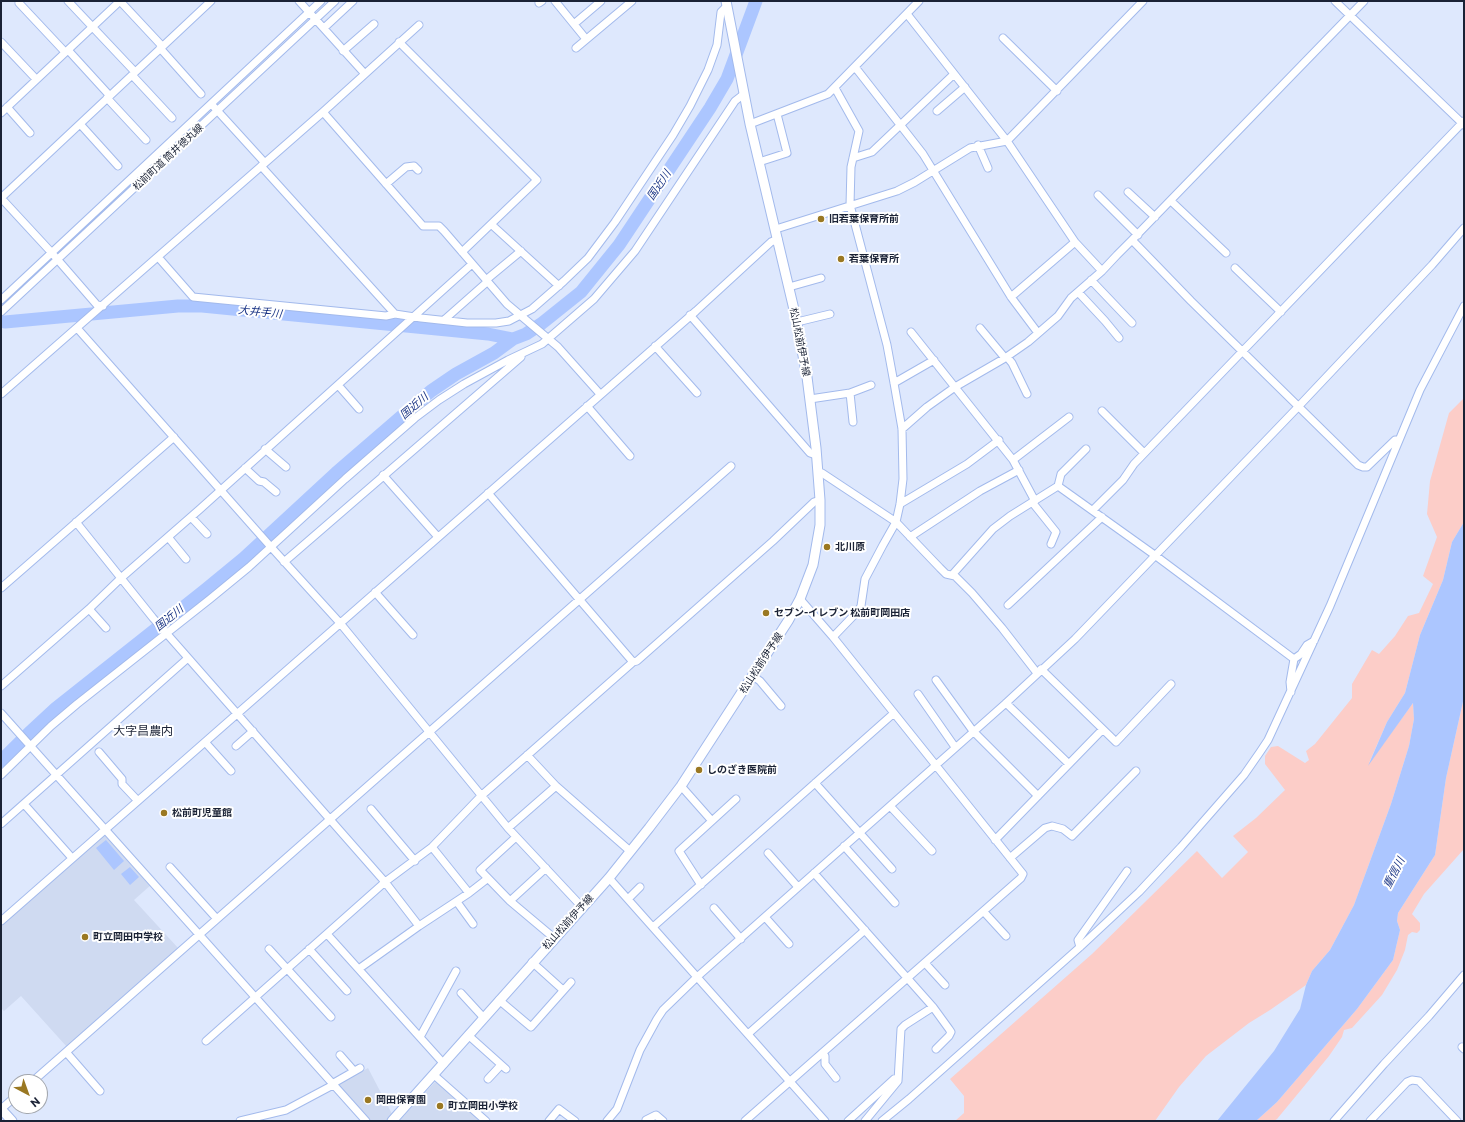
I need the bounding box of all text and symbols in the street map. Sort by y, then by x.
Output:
street label: 松前町道 筒井徳丸線 [130,121,206,193]
water label: 国近川 [644,168,674,202]
place label: 旧若葉保育所前 [829,213,899,225]
marker: 旧若葉保育所前 [816,214,826,224]
place label: 若葉保育所 [849,253,899,265]
marker: 若葉保育所 [836,254,846,264]
water label: 大井手川 [237,303,283,321]
street label: 松山松前伊予線 [787,306,813,378]
water label: 国近川 [397,390,431,422]
place label: 北川原 [835,541,865,553]
marker: 北川原 [822,542,832,552]
water label: 国近川 [152,602,186,634]
place label: セブン-イレブン 松前町岡田店 [774,607,910,619]
marker: セブン-イレブン 松前町岡田店 [761,608,771,618]
street label: 松山松前伊予線 [737,630,785,696]
district label: 大字昌農内 [113,724,173,738]
place label: しのざき医院前 [707,764,777,776]
marker: しのざき医院前 [694,765,704,775]
place label: 松前町児童館 [172,807,232,819]
marker: 松前町児童館 [159,808,169,818]
water label: 重信川 [1381,855,1407,891]
street label: 松山松前伊予線 [540,892,596,952]
place label: 町立岡田中学校 [93,931,163,943]
marker: 町立岡田中学校 [80,932,90,942]
north arrow [8,1074,48,1114]
place label: 岡田保育園 [376,1094,426,1106]
text: N [28,1095,43,1110]
marker: 岡田保育園 [363,1095,373,1105]
place label: 町立岡田小学校 [448,1100,518,1112]
marker: 町立岡田小学校 [435,1101,445,1111]

